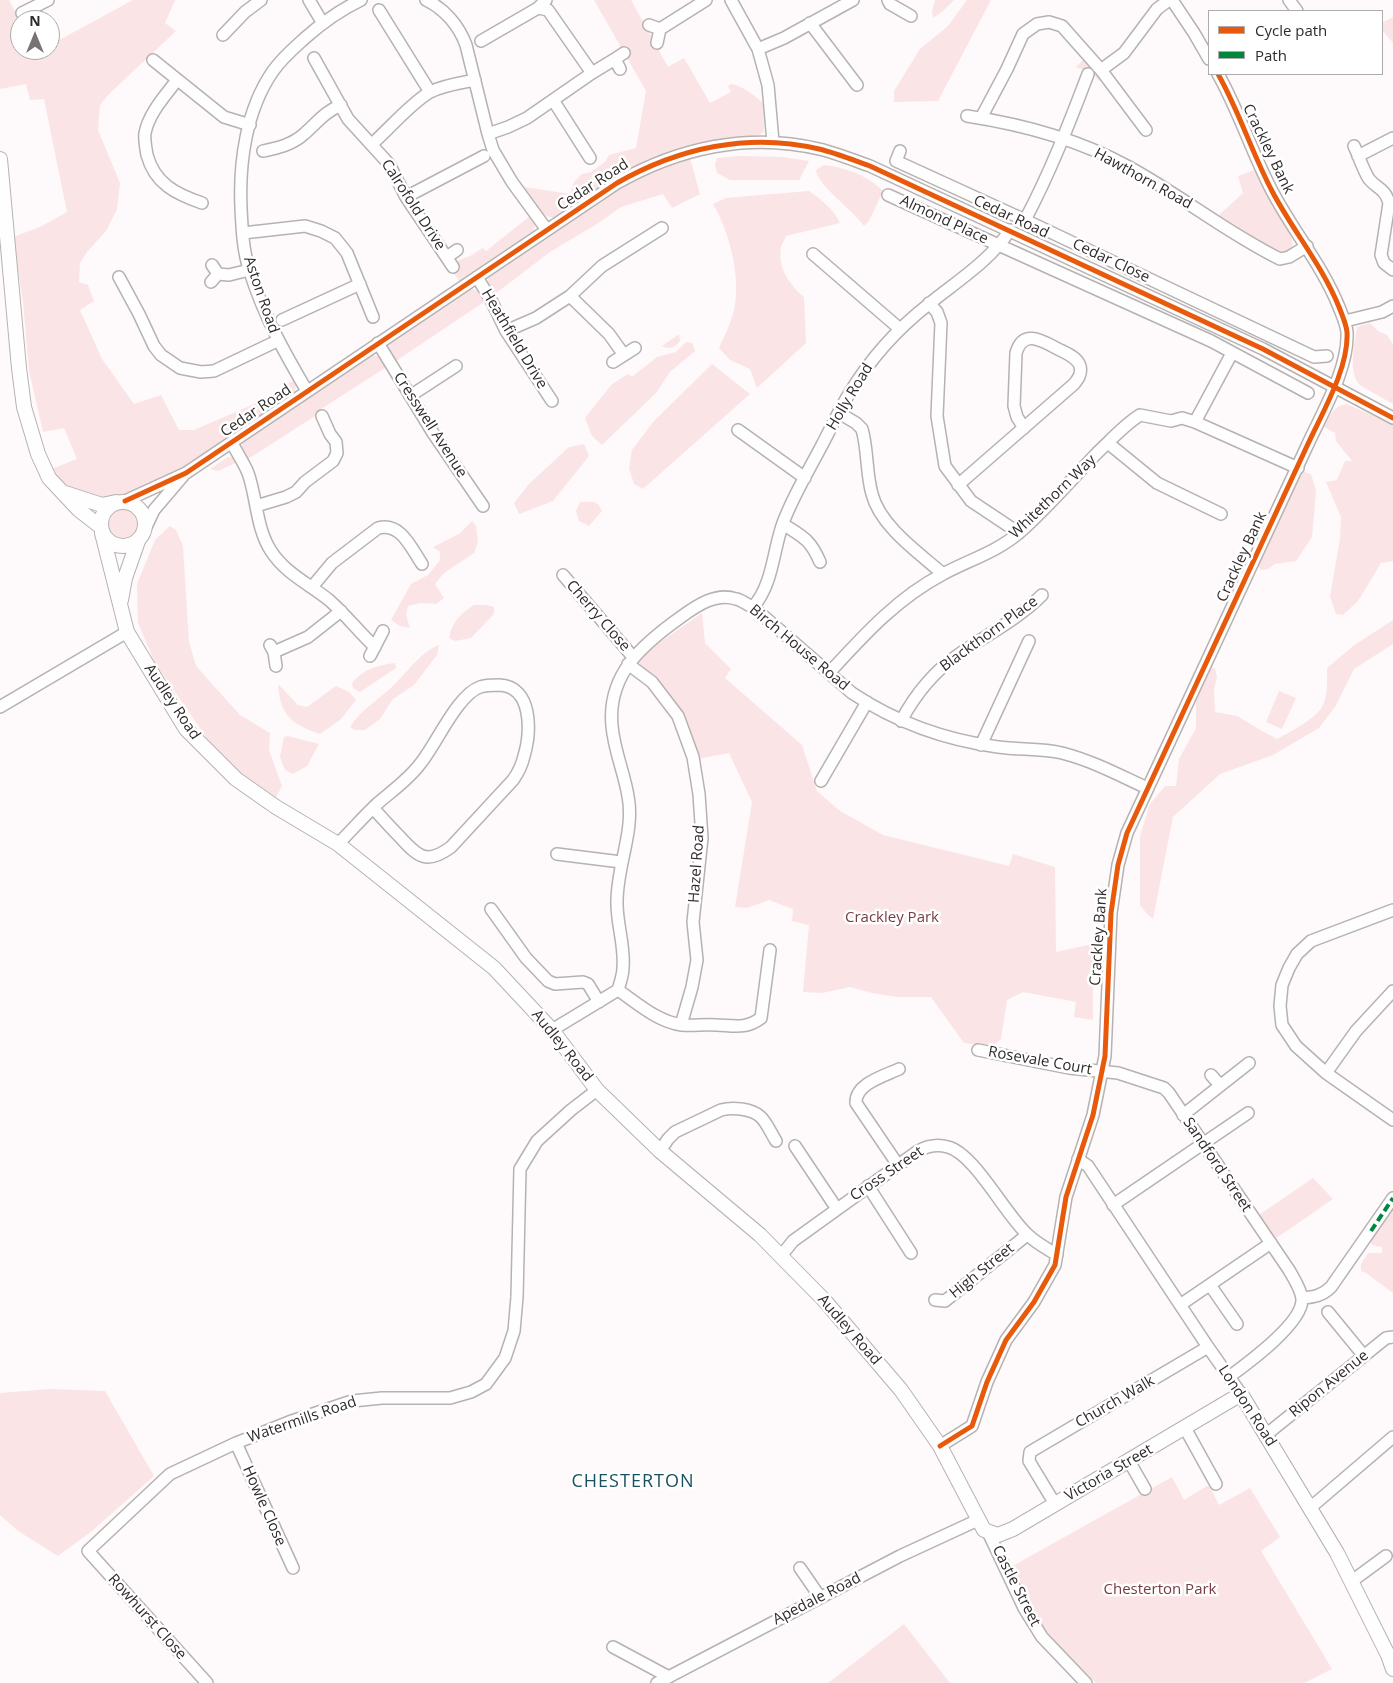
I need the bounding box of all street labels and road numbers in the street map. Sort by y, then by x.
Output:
street label: Crackley Bank [1238,101,1298,197]
street label: Hawthorn Road [1091,145,1195,213]
street label: Cedar Road [554,155,632,215]
street label: Calrofold Drive [377,156,449,254]
street label: Almond Place [897,192,991,248]
street label: Cedar Road [970,192,1052,242]
street label: Cedar Close [1069,235,1153,287]
street label: Aston Road [239,254,283,336]
street label: Heathfield Drive [477,286,551,392]
street label: Holly Road [823,360,877,434]
street label: Cresswell Avenue [389,369,471,481]
street label: Cedar Road [217,381,295,441]
street label: Whitethorn Way [1006,451,1100,543]
street label: Crackley Bank [1213,509,1271,605]
street label: Cherry Close [562,577,634,655]
street label: Blackthorn Place [937,593,1041,675]
street label: Birch House Road [746,601,852,695]
street label: Audley Road [140,661,204,743]
street label: Hazel Road [685,824,709,904]
street label: Crackley Bank [1087,888,1111,986]
street label: Audley Road [528,1006,596,1086]
street label: Rosevale Court [987,1043,1093,1079]
street label: Sandford Street [1179,1114,1255,1216]
street label: Cross Street [847,1143,927,1205]
street label: High Street [946,1239,1018,1303]
street label: Audley Road [814,1291,884,1369]
street label: Ripon Avenue [1286,1347,1372,1421]
street label: London Road [1214,1362,1280,1450]
street label: Church Walk [1072,1372,1158,1432]
street label: Watermills Road [245,1393,359,1447]
street label: Victoria Street [1062,1441,1156,1505]
street label: Howle Close [238,1463,290,1549]
street label: Castle Street [988,1543,1044,1629]
street label: Apedale Road [770,1569,864,1629]
street label: Rowhurst Close [104,1571,190,1663]

